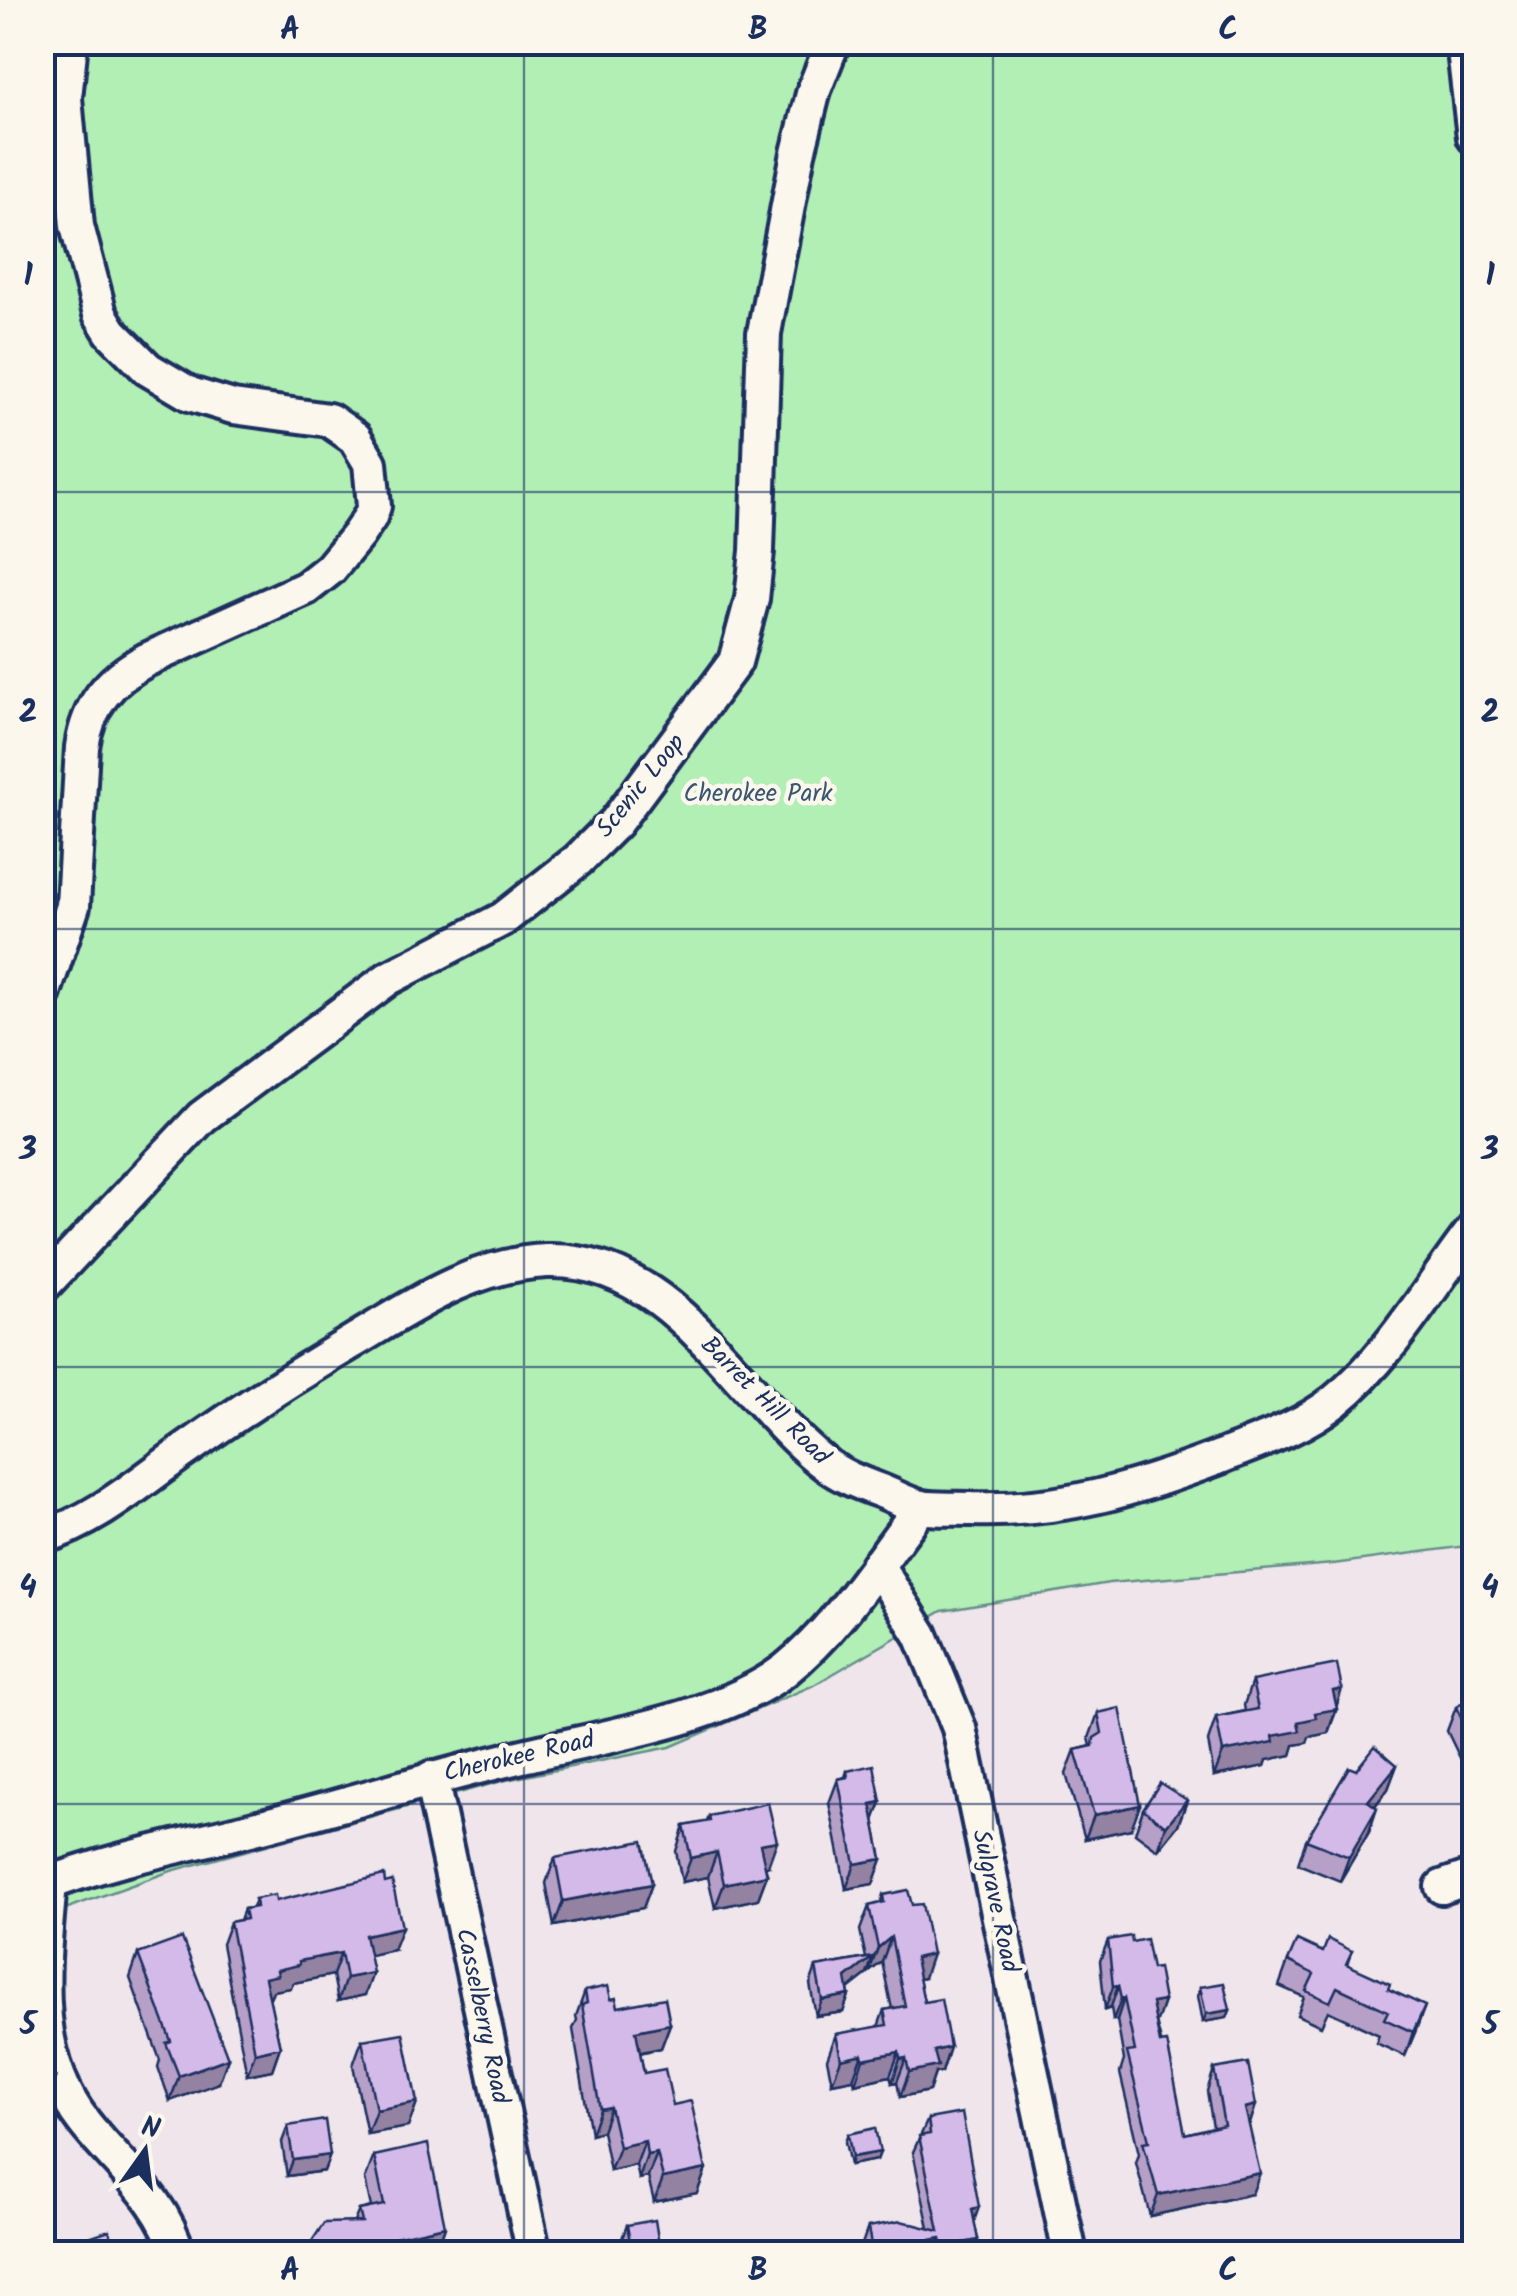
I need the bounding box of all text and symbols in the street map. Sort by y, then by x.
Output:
text: A [280,5,300,56]
text: B [748,5,768,56]
text: C [1218,5,1238,56]
text: 1 [23,251,33,302]
text: 1 [1485,251,1495,302]
text: 2 [19,688,37,739]
text: 2 [1481,688,1499,739]
street label: Scenic Loop [586,725,696,847]
park label: Cherokee Park [684,774,833,814]
text: 3 [18,1125,37,1176]
text: 3 [1480,1125,1499,1176]
street label: Barret Hill Road [691,1327,840,1476]
text: 4 [19,1563,37,1614]
text: 4 [1481,1563,1499,1614]
street label: Cherokee Road [440,1720,600,1794]
street label: Sulgrave Road [960,1826,1030,1978]
street label: Casselberry Road [444,1925,520,2109]
text: 5 [19,2000,39,2051]
text: 5 [1481,2000,1501,2051]
north arrow [95,2101,195,2201]
text: N [136,2105,165,2153]
text: A [280,2246,300,2296]
text: B [748,2246,768,2296]
text: C [1218,2246,1238,2296]

